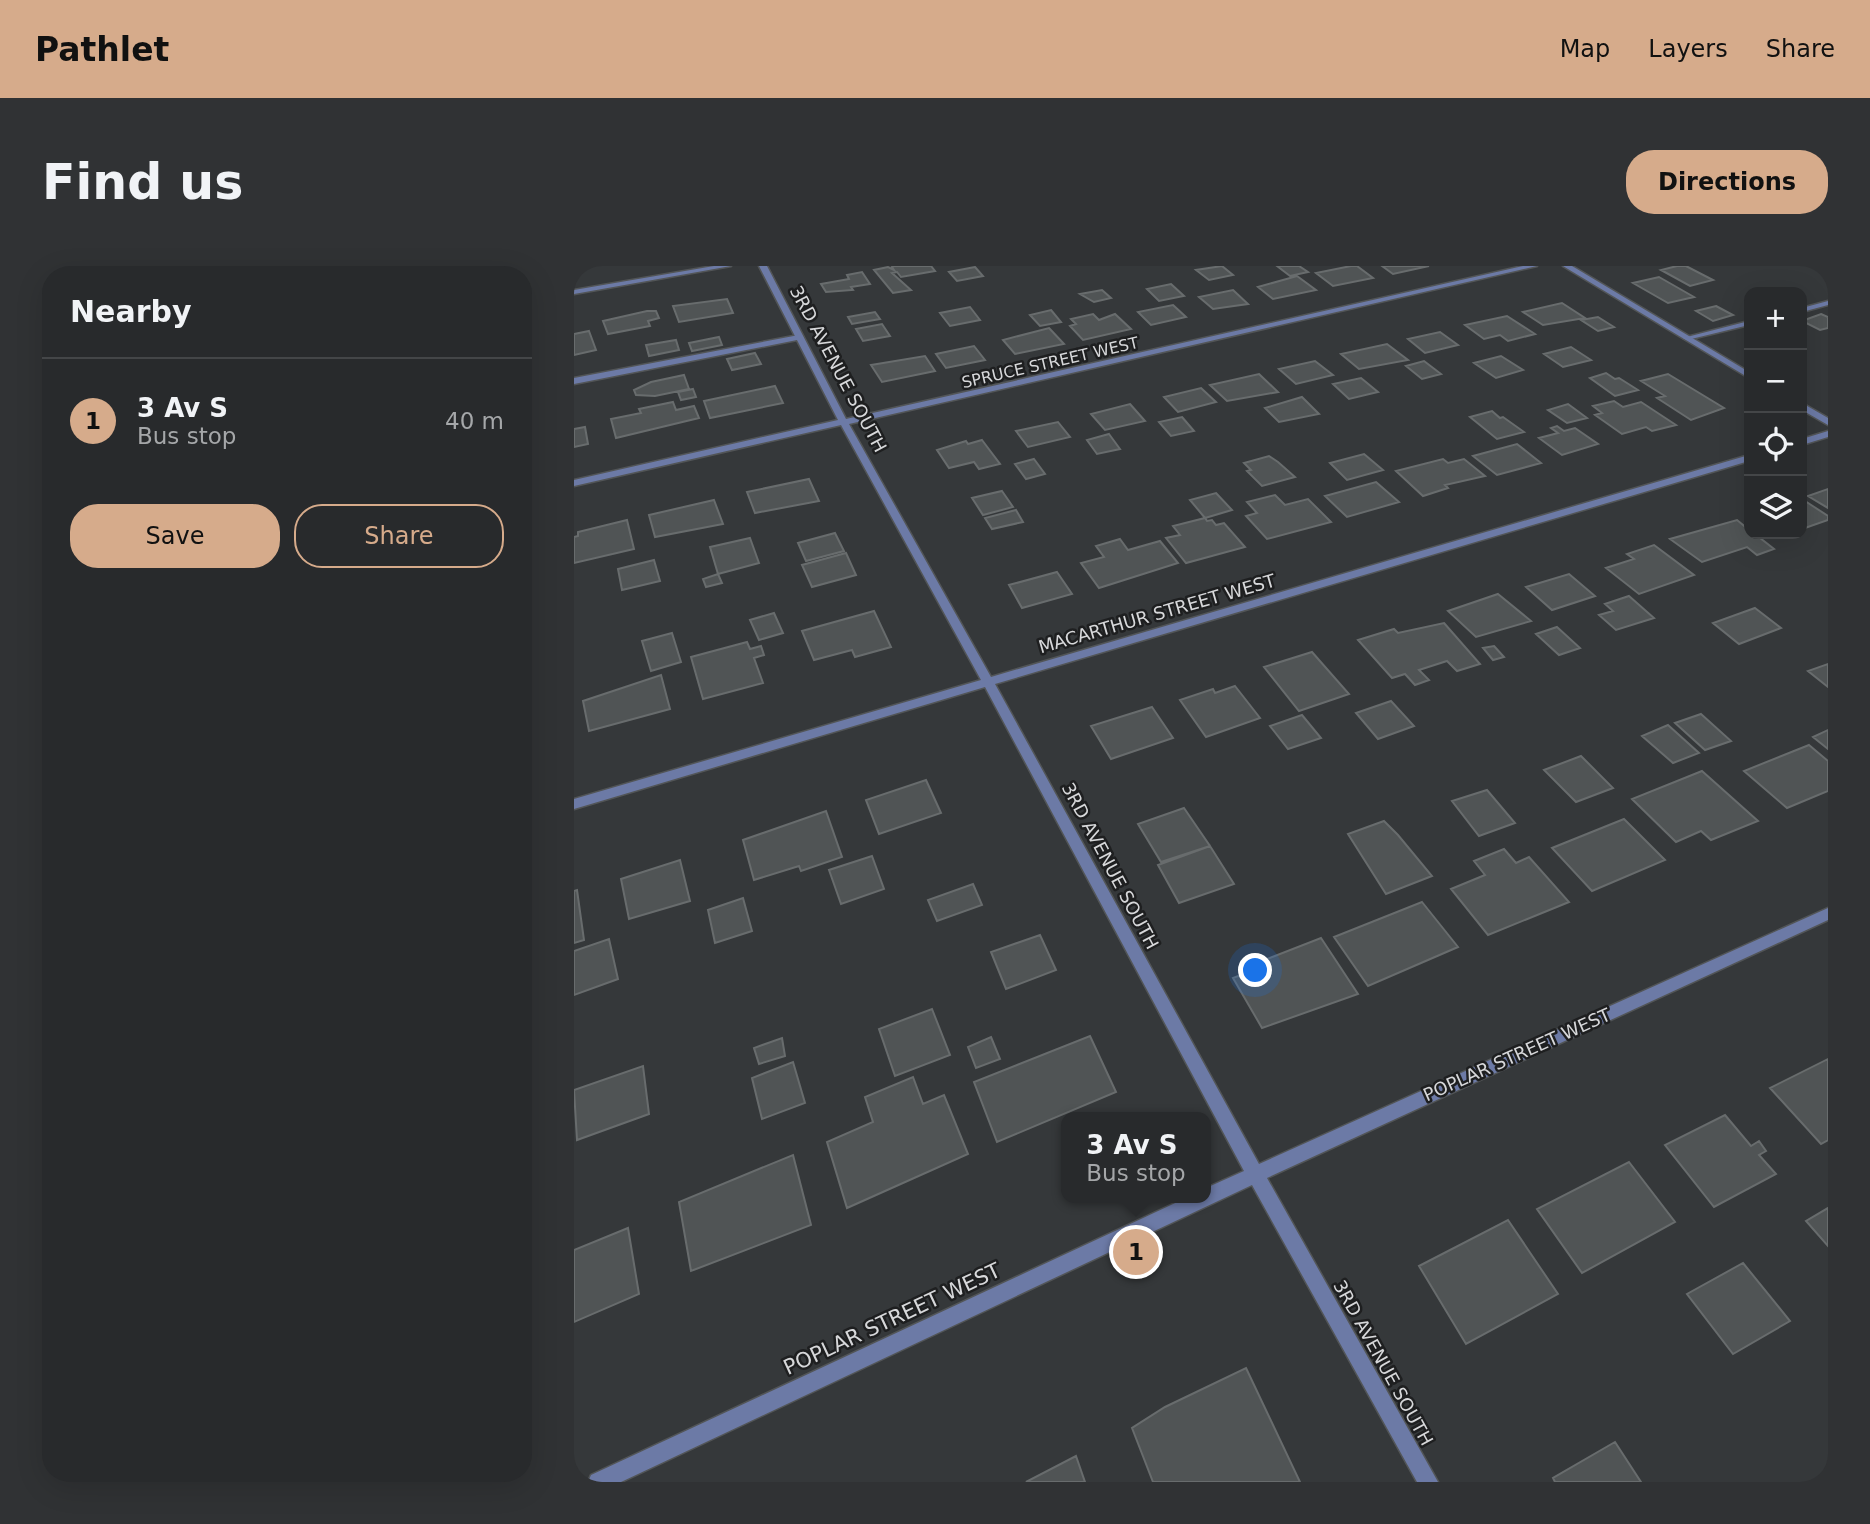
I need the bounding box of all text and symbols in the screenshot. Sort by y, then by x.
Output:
text: Pathlet [35,30,169,69]
text: Map [1560,35,1610,63]
text: Layers [1648,35,1728,63]
text: Share [1766,35,1835,63]
button: Directions [1626,150,1828,214]
text: Find us [42,154,243,211]
street label: 3RD AVENUE SOUTH [786,282,891,456]
map controls [1744,287,1807,539]
button: + [1744,287,1807,350]
text: Nearby [70,294,192,329]
street label: SPRUCE STREET WEST [960,333,1141,392]
button: − [1744,350,1807,413]
text: 3 Av S [137,393,228,423]
text: 1 [85,408,101,434]
text: 40 m [445,408,504,434]
button: locate [1744,413,1807,476]
text: Bus stop [137,423,236,449]
button: layers [1744,476,1807,539]
button: Save [70,504,280,568]
button: Share [294,504,504,568]
street label: MACARTHUR STREET WEST [1036,569,1279,657]
street label: 3RD AVENUE SOUTH [1058,779,1163,953]
your location [1238,953,1272,987]
street label: POPLAR STREET WEST [1420,1003,1615,1105]
popup [1061,1112,1211,1203]
text: 3 Av S [1086,1130,1177,1160]
text: Bus stop [1086,1160,1186,1186]
pin: 1 [1113,1226,1159,1278]
street label: POPLAR STREET WEST [780,1258,1004,1380]
street label: 3RD AVENUE SOUTH [1329,1277,1438,1449]

